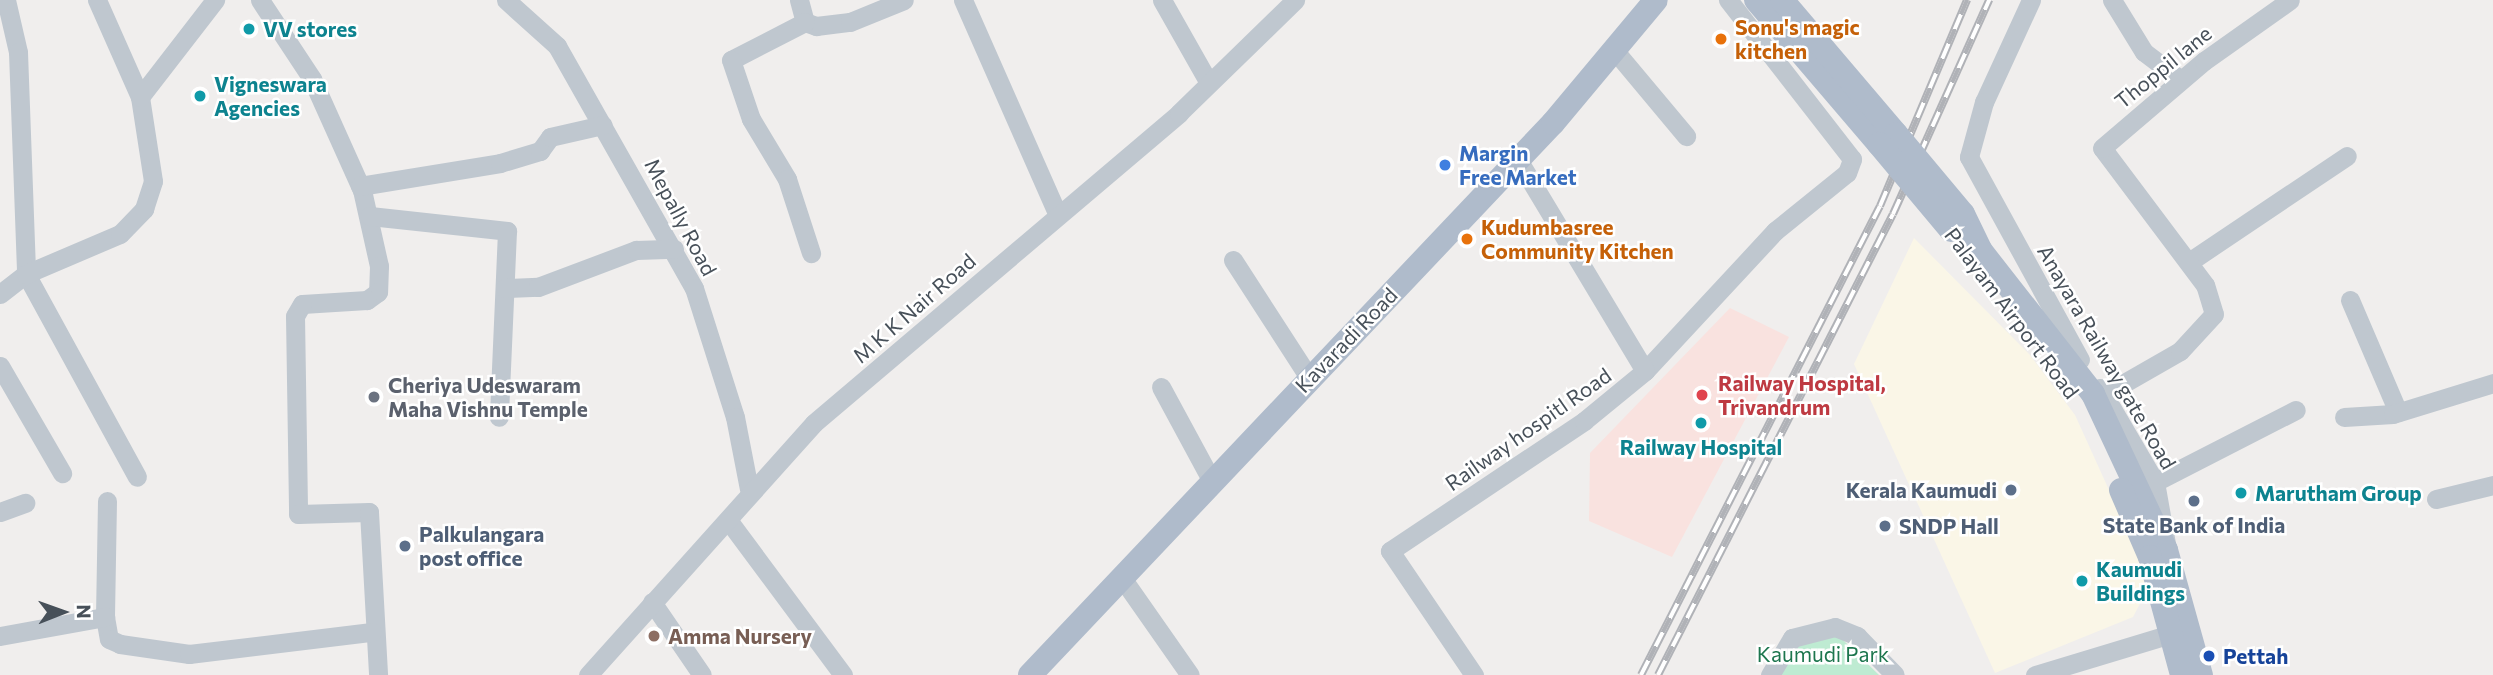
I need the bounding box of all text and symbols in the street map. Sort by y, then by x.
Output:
place label: Sonu's magic kitchen [1735,14,1860,64]
place label: VV stores [263,16,357,42]
street label: Thoppil lane [2110,20,2216,114]
marker: VV stores [241,21,257,37]
marker: Sonu's magic kitchen [1713,31,1729,47]
place label: Vigneswara Agencies [214,71,327,121]
marker: Vigneswara Agencies [192,88,208,104]
place label: Margin Free Market [1459,140,1577,190]
street label: Mepally Road [640,154,722,280]
marker: Margin Free Market [1437,157,1453,173]
place label: Kudumbasree Community Kitchen [1481,214,1674,264]
street label: Palayam Airport Road [1939,223,2085,403]
marker: Kudumbasree Community Kitchen [1459,231,1475,247]
street label: Anayara Railway gate Road [2032,240,2182,474]
street label: M K K Nair Road [848,248,980,368]
street label: Kavaradi Road [1290,282,1402,398]
street label: Railway hospitl Road [1440,362,1616,496]
place label: Railway Hospital, Trivandrum [1718,370,1886,420]
place label: Cheriya Udeswaram Maha Vishnu Temple [388,372,588,422]
marker: Railway Hospital, Trivandrum [1692,385,1712,405]
marker: Cheriya Udeswaram Maha Vishnu Temple [366,389,382,405]
marker: Railway Hospital [1693,415,1709,431]
place label: Railway Hospital [1620,434,1782,460]
place label: Kerala Kaumudi [1846,477,1997,503]
place label: Marutham Group [2255,480,2422,506]
marker: Kerala Kaumudi [2003,482,2019,498]
marker: Marutham Group [2233,485,2249,501]
marker: State Bank of India [2186,493,2202,509]
place label: State Bank of India [2103,512,2285,538]
place label: SNDP Hall [1899,513,1999,539]
marker: SNDP Hall [1877,518,1893,534]
place label: Palkulangara post office [419,521,544,571]
marker: Palkulangara post office [397,538,413,554]
place label: Kaumudi Buildings [2096,556,2185,606]
marker: Kaumudi Buildings [2074,573,2090,589]
north arrow [28,577,98,647]
text: N [73,604,96,619]
place label: Amma Nursery [668,623,812,649]
marker: Amma Nursery [646,628,662,644]
park label: Kaumudi Park [1757,641,1889,667]
place label: Pettah [2223,643,2288,669]
marker: Pettah [2201,648,2217,664]

